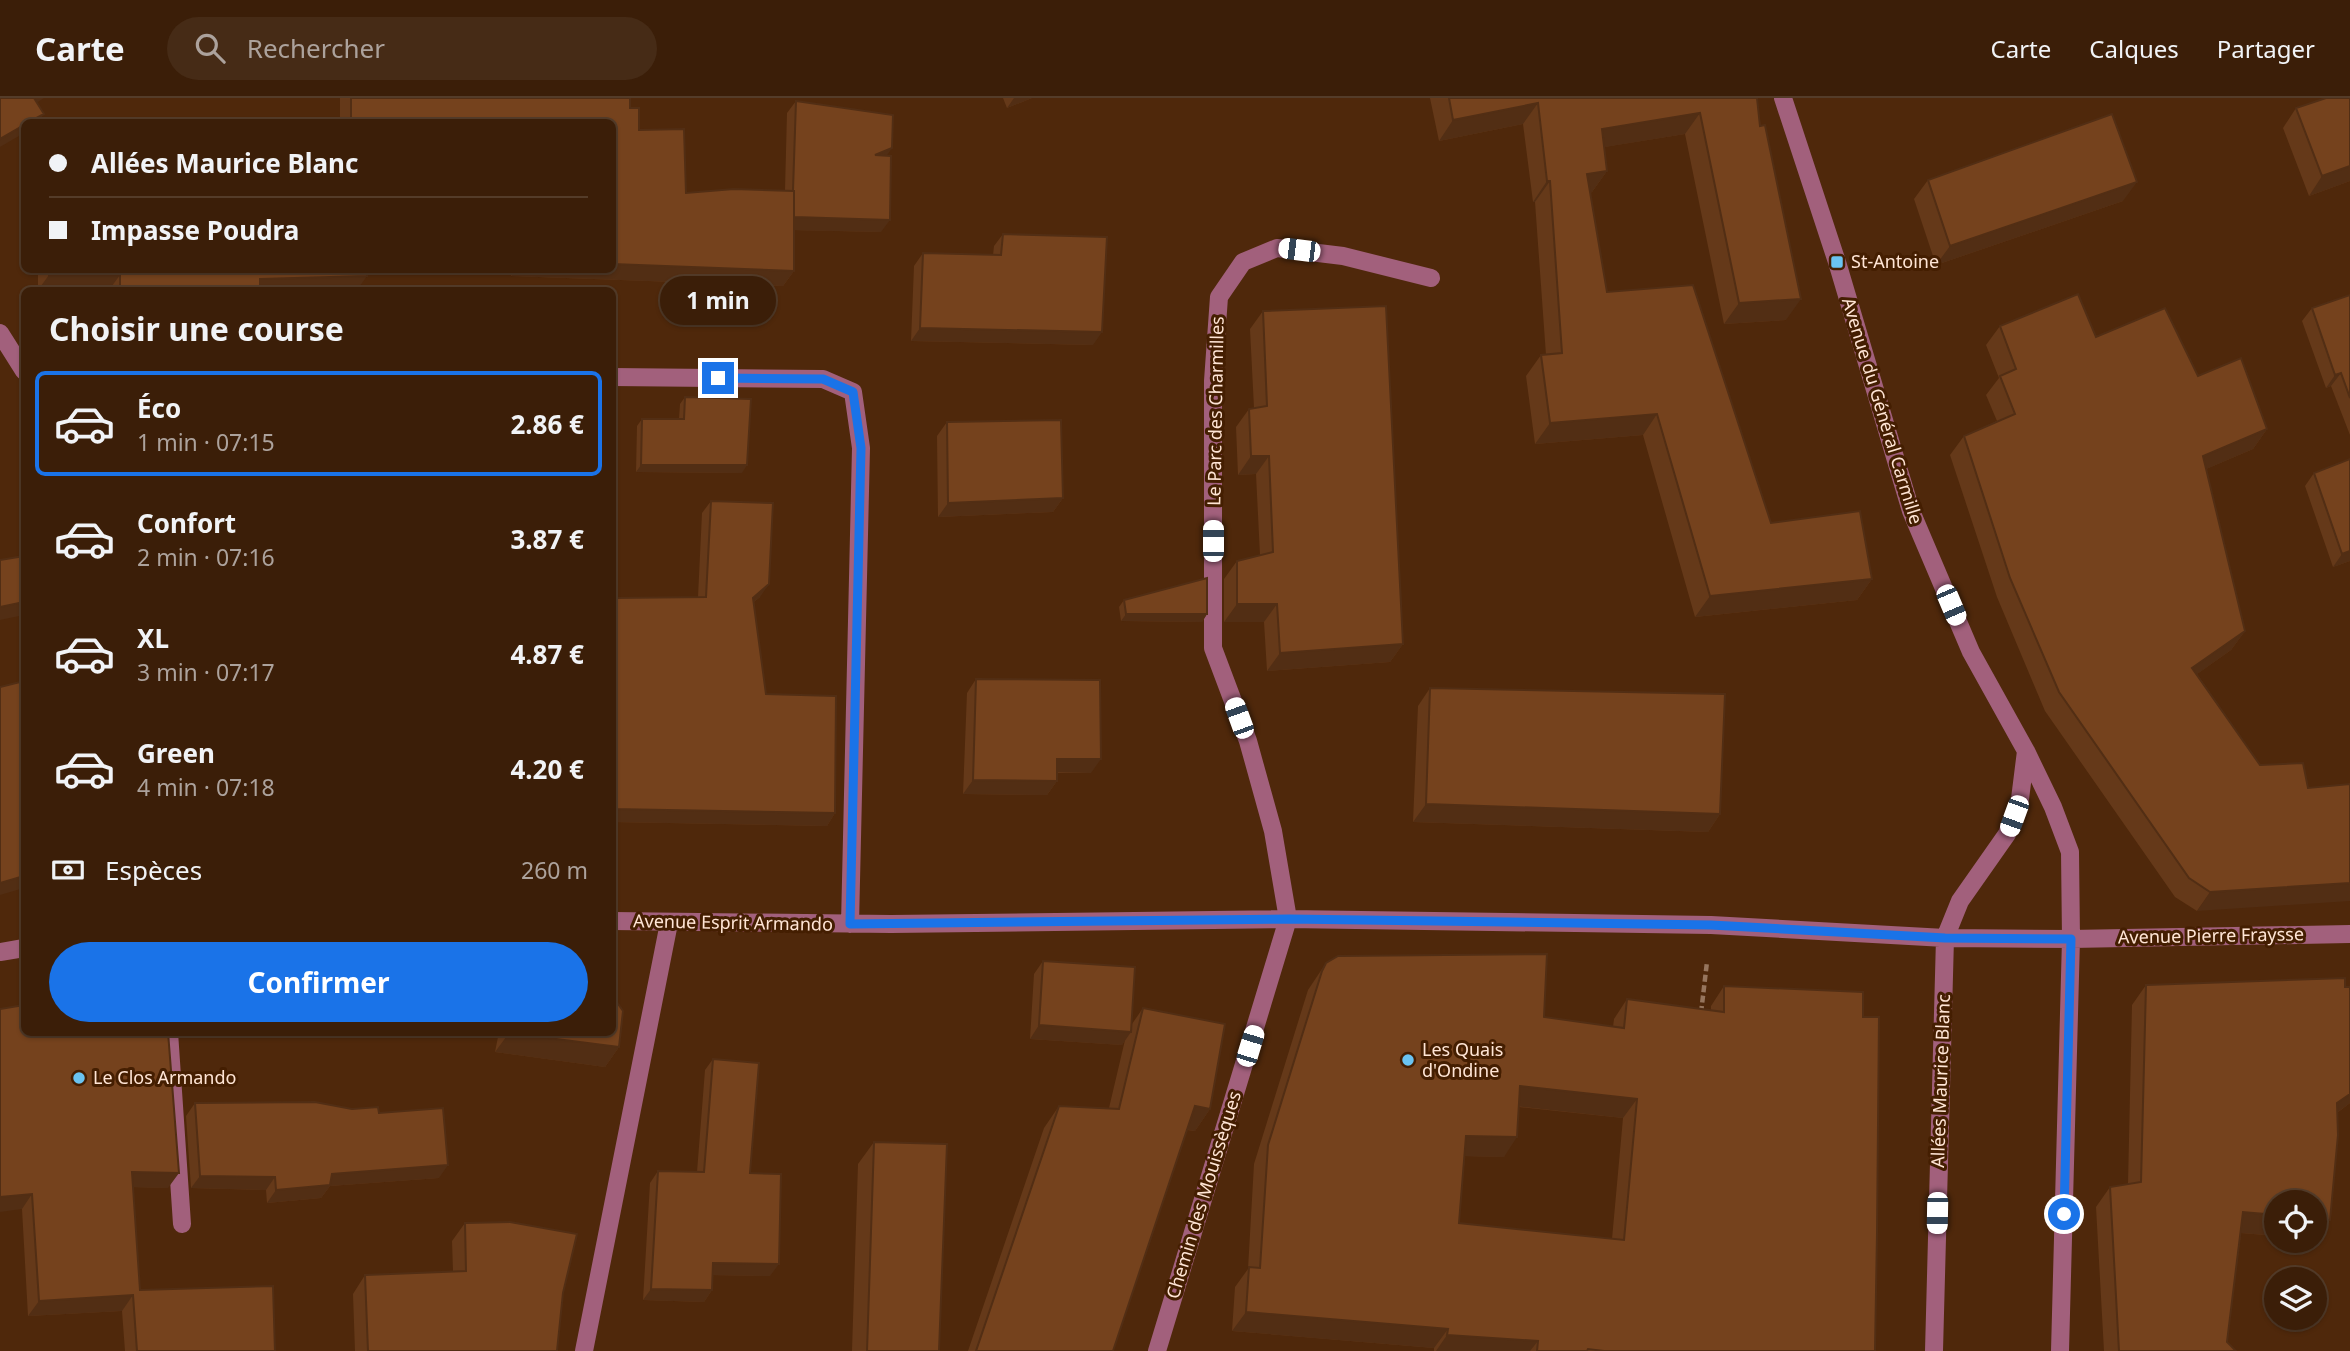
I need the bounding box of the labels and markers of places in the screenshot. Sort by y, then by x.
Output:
place label: St-Antoine [1851,249,1939,273]
marker: St-Antoine [1829,254,1845,270]
place label: Les Quais d'Ondine [1422,1037,1503,1082]
marker: Les Quais d'Ondine [1400,1052,1416,1068]
place label: Le Clos Armando [93,1065,236,1089]
marker: Le Clos Armando [71,1070,87,1086]

